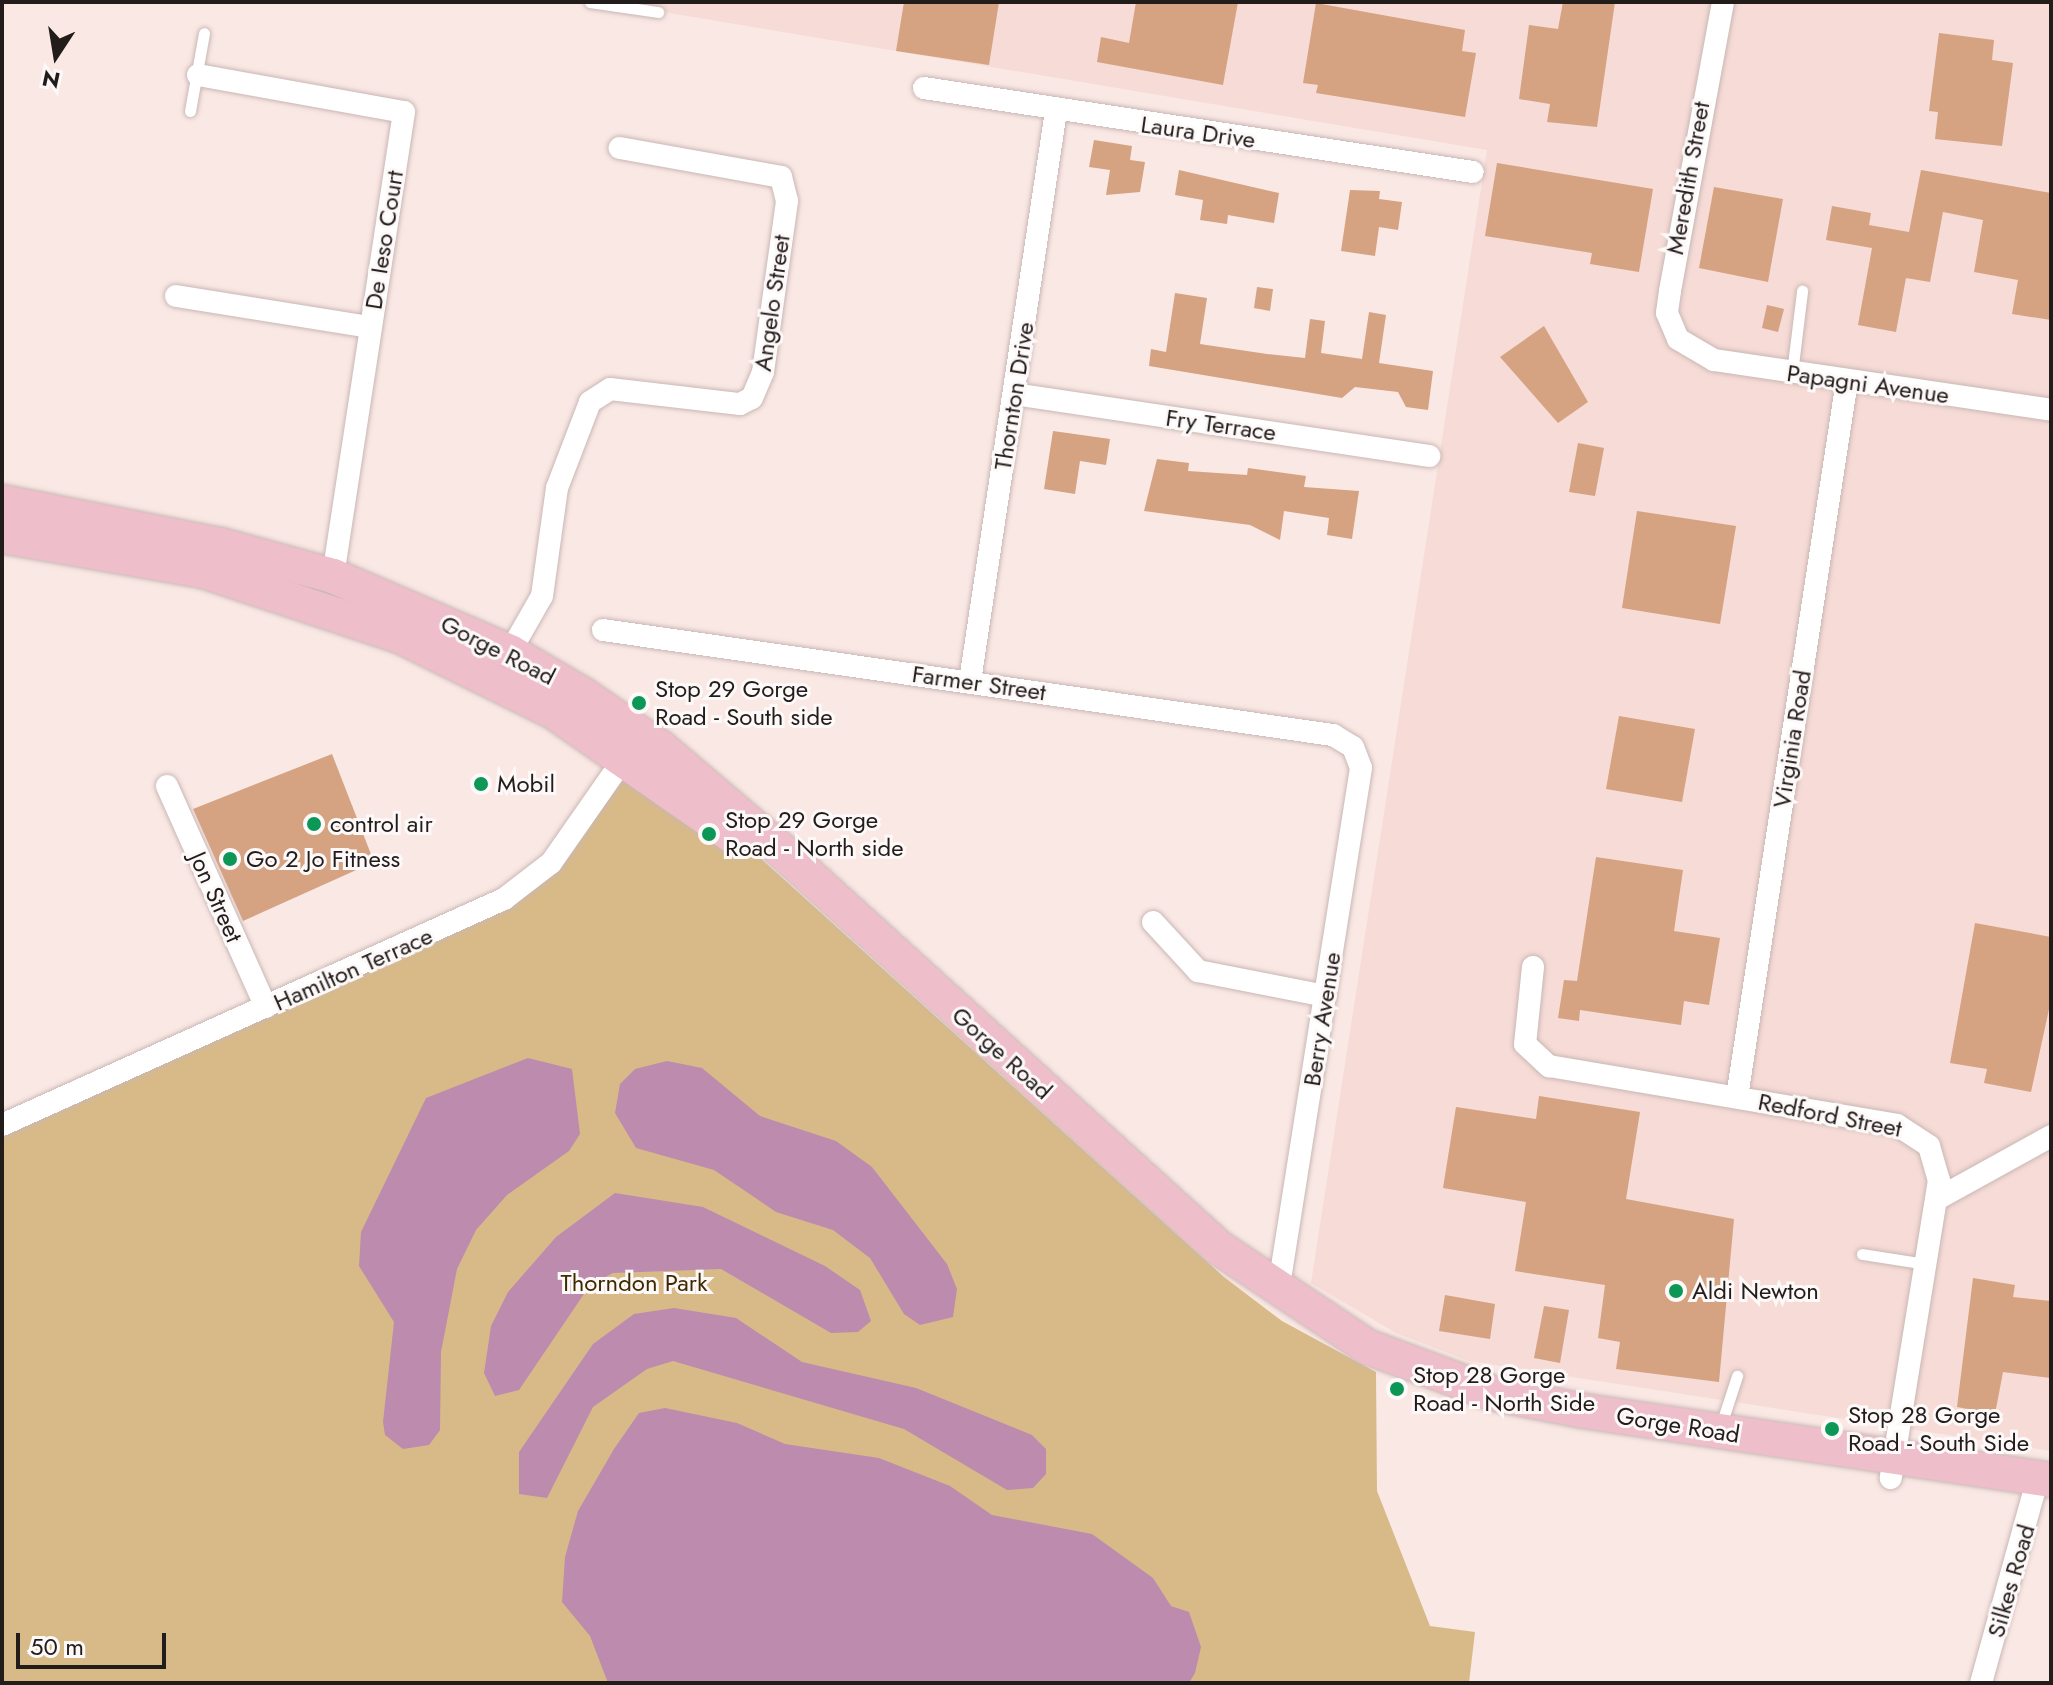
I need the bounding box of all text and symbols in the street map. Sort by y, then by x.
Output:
north arrow [16,16,96,96]
text: N [39,62,63,97]
street label: Meredith Street [1660,99,1716,257]
street label: Laura Drive [1139,110,1257,154]
street label: De Ieso Court [359,168,409,312]
street label: Angelo Street [748,233,796,373]
street label: Thornton Drive [988,320,1040,472]
street label: Papagni Avenue [1785,358,1951,410]
street label: Fry Terrace [1164,403,1278,447]
street label: Gorge Road [436,609,560,691]
street label: Farmer Street [910,659,1048,707]
street label: Virginia Road [1767,668,1817,810]
place label: Stop 29 Gorge Road - South side [655,675,833,731]
marker: Stop 29 Gorge Road - South side [630,694,648,712]
place label: Mobil [497,770,555,798]
marker: Mobil [472,775,490,793]
place label: Stop 29 Gorge Road - North side [725,806,904,862]
place label: control air [330,810,433,838]
marker: control air [305,815,323,833]
marker: Stop 29 Gorge Road - North side [700,825,718,843]
place label: Go 2 Jo Fitness [246,845,400,873]
street label: Jon Street [183,847,249,947]
marker: Go 2 Jo Fitness [221,850,239,868]
street label: Hamilton Terrace [269,921,437,1017]
street label: Berry Avenue [1297,950,1347,1088]
street label: Gorge Road [946,1001,1058,1105]
street label: Redford Street [1756,1087,1904,1143]
park label: Thorndon Park [560,1269,708,1297]
place label: Aldi Newton [1692,1277,1819,1305]
marker: Aldi Newton [1667,1282,1685,1300]
place label: Stop 28 Gorge Road - North Side [1413,1361,1595,1417]
marker: Stop 28 Gorge Road - North Side [1388,1380,1406,1398]
street label: Gorge Road [1614,1401,1742,1449]
place label: Stop 28 Gorge Road - South Side [1848,1401,2029,1457]
marker: Stop 28 Gorge Road - South Side [1823,1420,1841,1438]
street label: Silkes Road [1981,1521,2041,1641]
scale bar [20,1617,170,1667]
text: 50 m [30,1629,84,1664]

